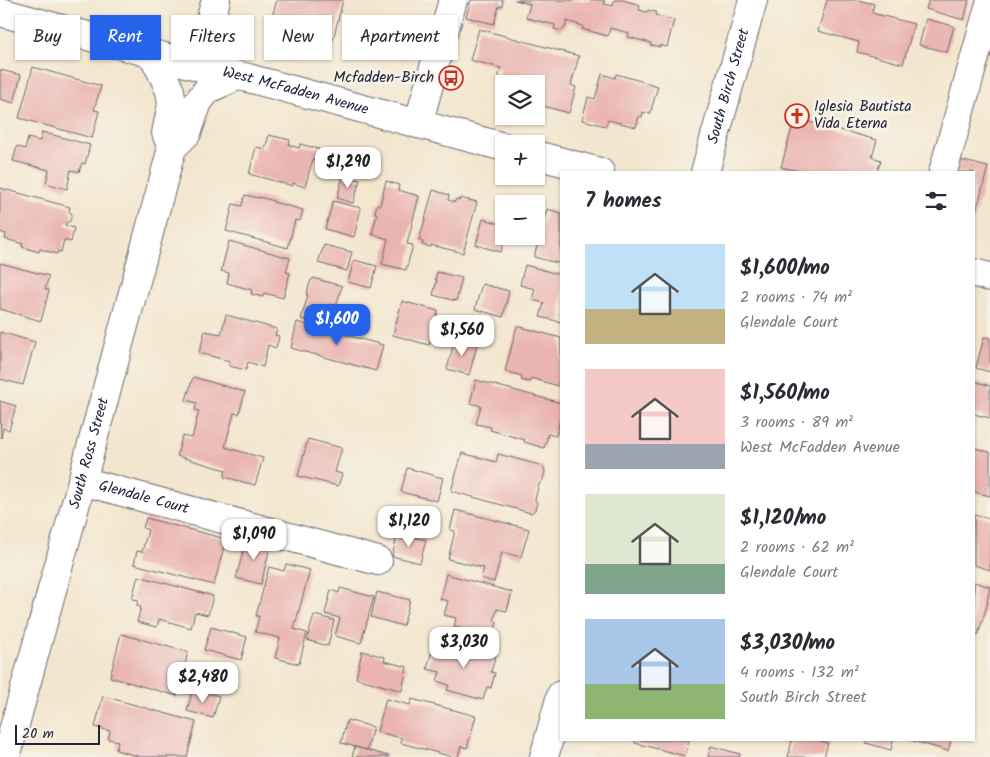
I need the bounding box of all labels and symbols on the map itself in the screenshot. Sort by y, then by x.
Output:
street label: South Birch Street [701,26,757,147]
street label: West McFadden Avenue [220,60,371,122]
bus stop icon: Mcfadden-Birch [438,65,464,91]
place label: Mcfadden-Birch [333,66,434,90]
place label: Iglesia Bautista Vida Eterna [814,95,912,136]
church icon: Iglesia Bautista Vida Eterna [784,103,810,129]
pin: $1,290 [307,146,389,189]
pin: $1,600 [296,304,378,346]
pin: $1,560 [421,314,503,357]
street label: South Ross Street [63,395,116,512]
street label: Glendale Court [96,474,192,521]
pin: $1,120 [368,506,450,548]
pin: $1,090 [213,518,295,561]
pin: $3,030 [423,626,505,669]
pin: $2,480 [162,662,244,704]
scale bar [15,722,100,745]

